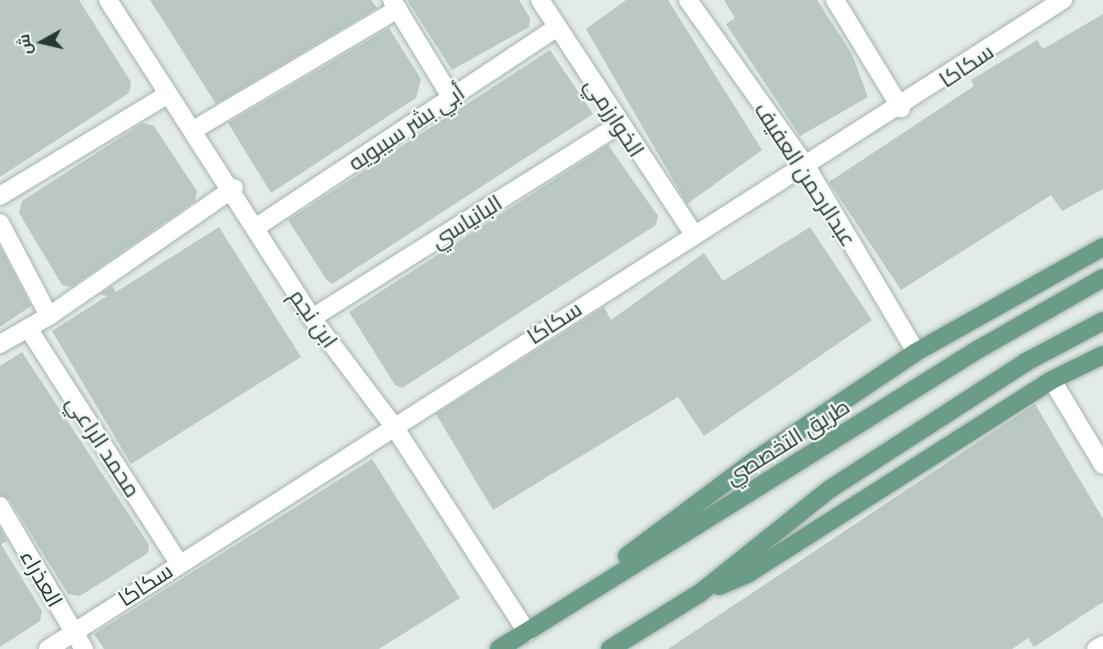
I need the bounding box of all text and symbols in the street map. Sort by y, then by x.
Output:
north arrow [12,12,72,72]
text: ش [13,33,35,56]
street label: سكاكا [934,37,998,93]
street label: الخوارزمي [580,72,650,162]
street label: أبي بشر سيبويه [343,78,469,176]
street label: عبدالرحمن العفيف [749,97,863,251]
street label: البانياسي [425,189,507,253]
street label: ابن نجم [284,284,344,352]
street label: سكاكا [522,295,586,349]
street label: محمد الراعي [61,390,147,502]
street label: طريق التخصصي [720,392,854,490]
street label: العذراء [15,545,69,611]
street label: سكاكا [113,557,177,611]

